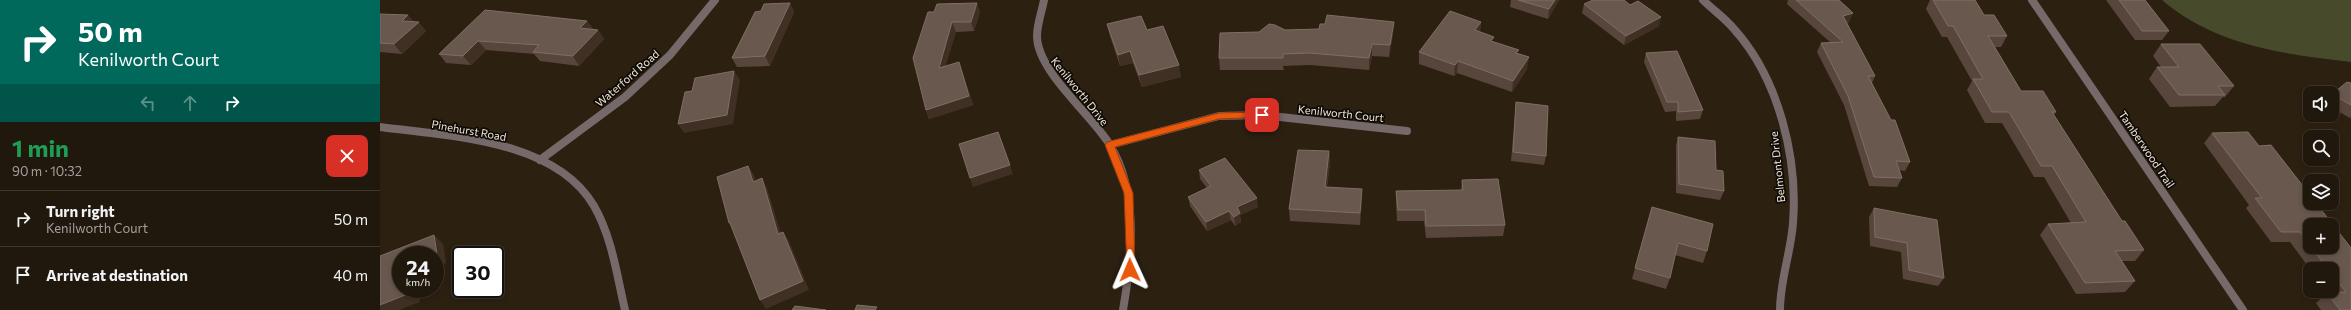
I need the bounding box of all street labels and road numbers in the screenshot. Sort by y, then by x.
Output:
street label: Waterford Road [593,47,661,109]
street label: Kenilworth Drive [1049,54,1112,128]
street label: Kenilworth Court [1297,102,1385,124]
street label: Tamberwood Trail [2116,108,2178,190]
street label: Pinehurst Road [431,117,507,143]
street label: Belmont Drive [1767,131,1787,203]

